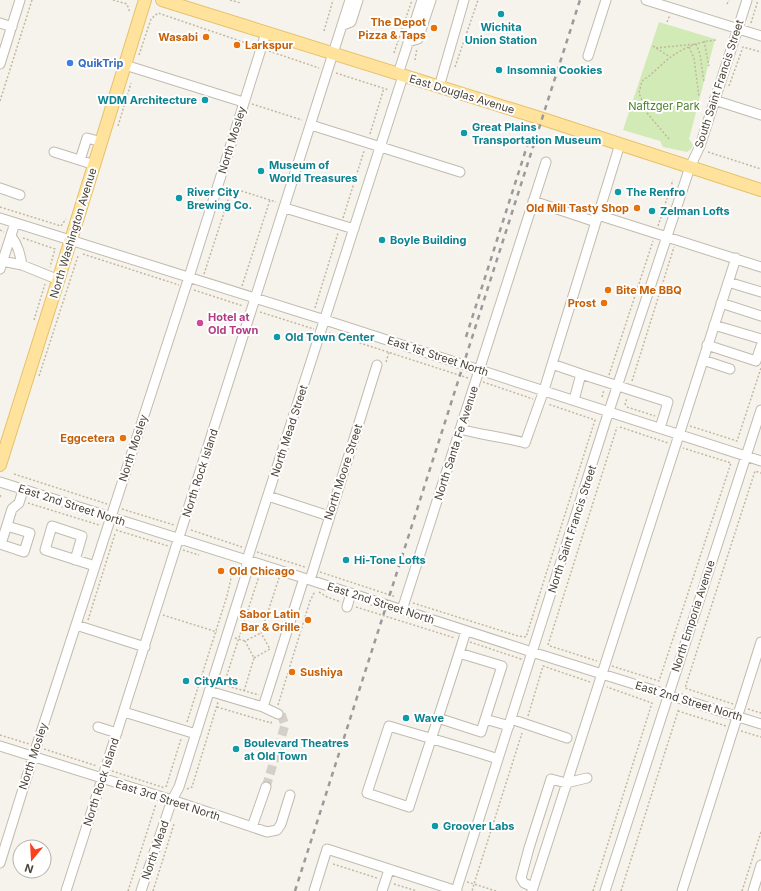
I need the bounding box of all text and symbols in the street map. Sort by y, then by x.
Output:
marker: Wichita Union Station [496,9,506,19]
place label: The Depot Pizza & Taps [358,15,426,42]
street label: South Saint Francis Street [692,18,747,150]
place label: Wichita Union Station [465,20,537,47]
marker: The Depot Pizza & Taps [429,23,439,33]
place label: Wasabi [158,30,198,44]
marker: Wasabi [201,32,211,42]
place label: Larkspur [245,38,294,52]
marker: Larkspur [232,40,242,50]
place label: QuikTrip [78,56,123,70]
marker: QuikTrip [65,58,75,68]
place label: Insomnia Cookies [507,63,602,77]
marker: Insomnia Cookies [494,65,504,75]
street label: East Douglas Avenue [408,71,516,117]
place label: WDM Architecture [97,93,197,107]
marker: WDM Architecture [200,95,210,105]
park label: Naftzger Park [628,99,700,113]
street label: North Mosley [215,105,249,175]
place label: Great Plains Transportation Museum [472,120,601,147]
marker: Great Plains Transportation Museum [459,128,469,138]
place label: Museum of World Treasures [269,158,358,185]
street label: North Washington Avenue [47,166,99,300]
marker: Museum of World Treasures [256,166,266,176]
place label: River City Brewing Co. [187,185,252,212]
place label: The Renfro [626,185,685,199]
marker: The Renfro [613,187,623,197]
marker: River City Brewing Co. [174,193,184,203]
place label: Old Mill Tasty Shop [526,201,629,215]
marker: Old Mill Tasty Shop [632,203,642,213]
place label: Zelman Lofts [660,204,730,218]
marker: Zelman Lofts [647,206,657,216]
place label: Boyle Building [390,233,466,247]
marker: Boyle Building [377,235,387,245]
place label: Bite Me BBQ [616,283,682,297]
marker: Bite Me BBQ [603,285,613,295]
place label: Prost [568,296,596,310]
marker: Prost [599,298,609,308]
place label: Hotel at Old Town [208,310,258,337]
marker: Hotel at Old Town [195,318,205,328]
place label: Old Town Center [285,330,375,344]
marker: Old Town Center [272,332,282,342]
street label: East 1st Street North [386,333,490,379]
street label: North Mead Street [268,383,311,479]
street label: North Santa Fe Avenue [431,384,481,502]
street label: North Mosley [116,413,150,483]
street label: North Moore Street [321,422,365,522]
street label: North Rock Island [179,427,221,519]
place label: Eggcetera [60,431,115,445]
marker: Eggcetera [118,433,128,443]
street label: North Saint Francis Street [545,463,599,595]
street label: East 2nd Street North [17,481,127,529]
place label: Hi-Tone Lofts [354,553,426,567]
marker: Hi-Tone Lofts [341,555,351,565]
street label: North Emporia Avenue [668,558,718,674]
place label: Old Chicago [229,564,295,578]
marker: Old Chicago [216,566,226,576]
street label: East 2nd Street North [326,579,436,627]
place label: Sabor Latin Bar & Grille [239,607,300,634]
marker: Sabor Latin Bar & Grille [303,615,313,625]
place label: Sushiya [300,665,343,679]
marker: Sushiya [287,667,297,677]
place label: CityArts [194,674,238,688]
marker: CityArts [181,676,191,686]
street label: East 2nd Street North [634,678,744,724]
place label: Wave [414,711,444,725]
marker: Wave [401,713,411,723]
street label: North Mosley [16,721,50,791]
street label: North Rock Island [80,736,122,828]
place label: Boulevard Theatres at Old Town [244,736,349,763]
marker: Boulevard Theatres at Old Town [231,744,241,754]
street label: East 3rd Street North [114,776,222,824]
street label: North Mead [138,819,172,881]
place label: Groover Labs [443,819,515,833]
marker: Groover Labs [430,821,440,831]
north arrow [12,839,52,879]
text: N [23,861,35,876]

